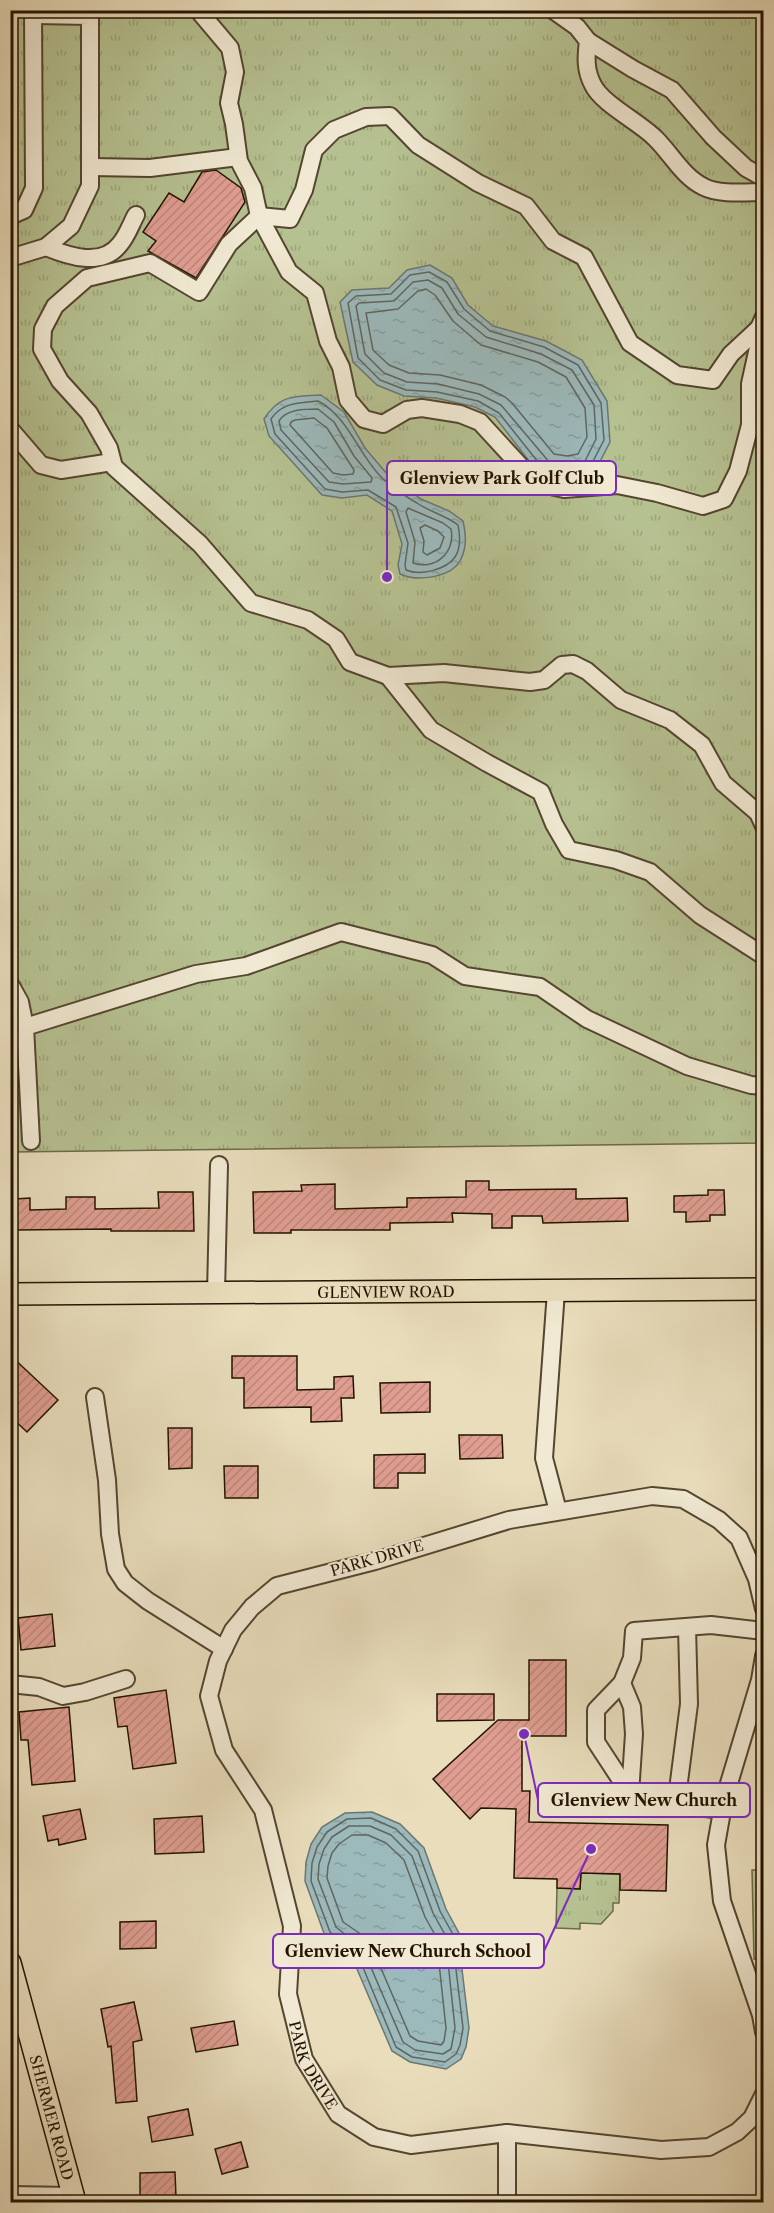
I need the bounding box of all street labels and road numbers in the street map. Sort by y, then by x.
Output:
street label: GLENVIEW ROAD [317,1282,455,1301]
street label: PARK DRIVE [328,1536,426,1580]
street label: PARK DRIVE [285,2019,342,2113]
street label: SHERMER ROAD [26,2053,78,2182]

